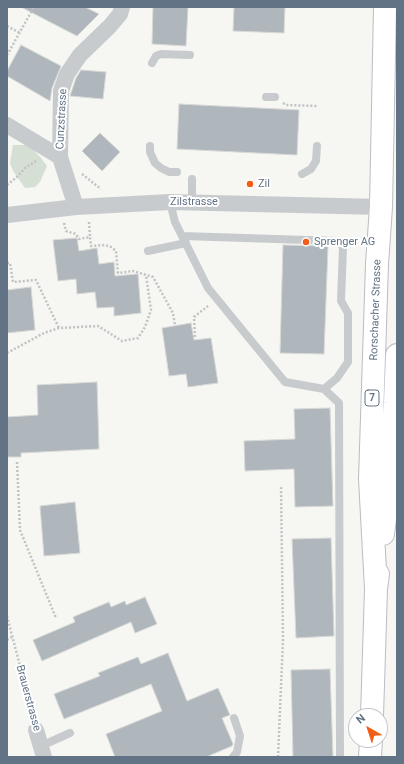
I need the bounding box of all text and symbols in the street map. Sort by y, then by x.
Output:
street label: Cunzstrasse [54,88,70,150]
place label: Zil [258,177,270,191]
marker: Zil [245,179,255,189]
street label: Zilstrasse [170,195,218,209]
place label: Sprenger AG [314,235,375,249]
marker: Sprenger AG [301,237,311,247]
street label: Rorschacher Strasse [368,259,384,361]
road number: 7 [365,390,379,406]
street label: Brauerstrasse [13,663,43,733]
north arrow [348,708,388,748]
text: N [354,712,368,727]

